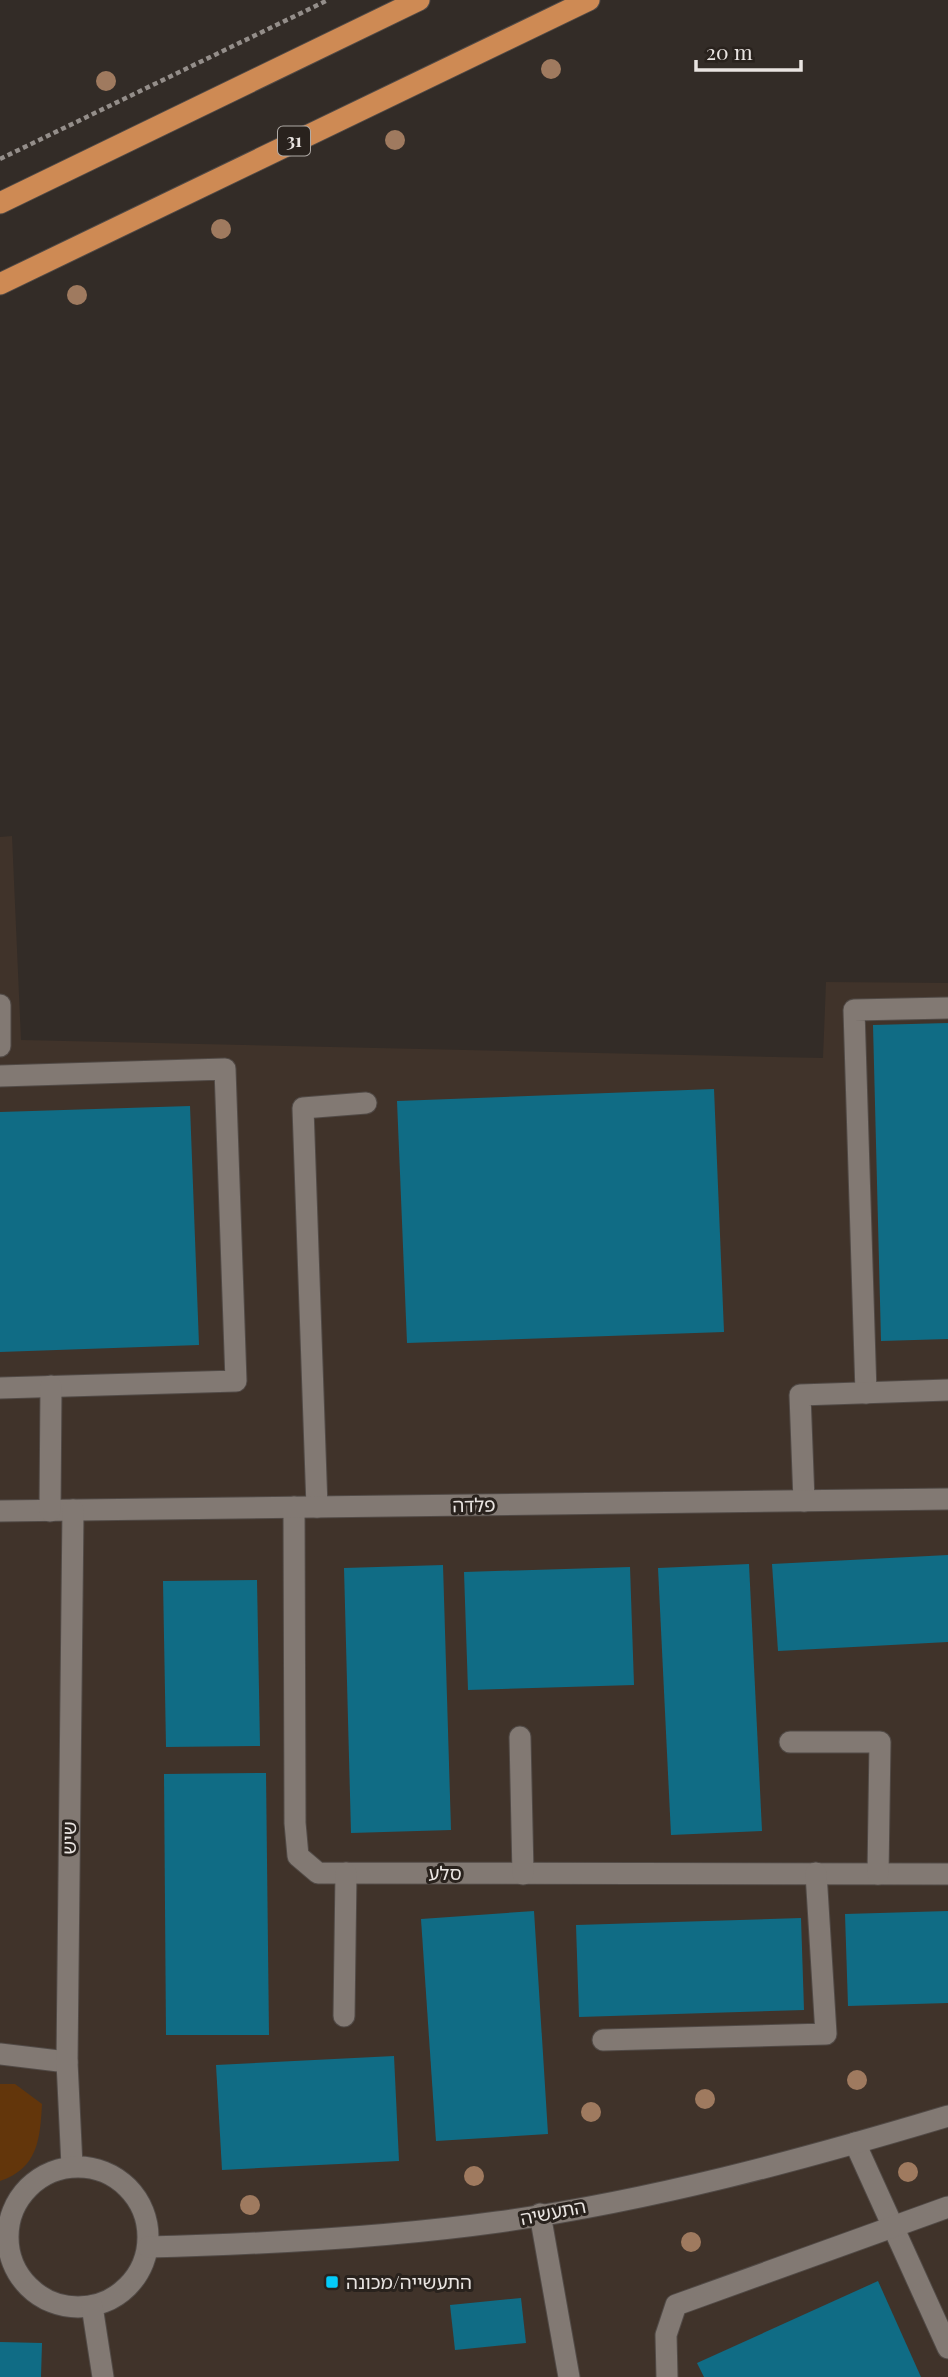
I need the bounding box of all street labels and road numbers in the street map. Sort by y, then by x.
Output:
road number: 31 [278,126,310,156]
street label: פלדה [452,1491,496,1517]
street label: שיש [55,1821,81,1855]
street label: סלע [428,1859,462,1885]
street label: התעשיה [518,2192,588,2230]

